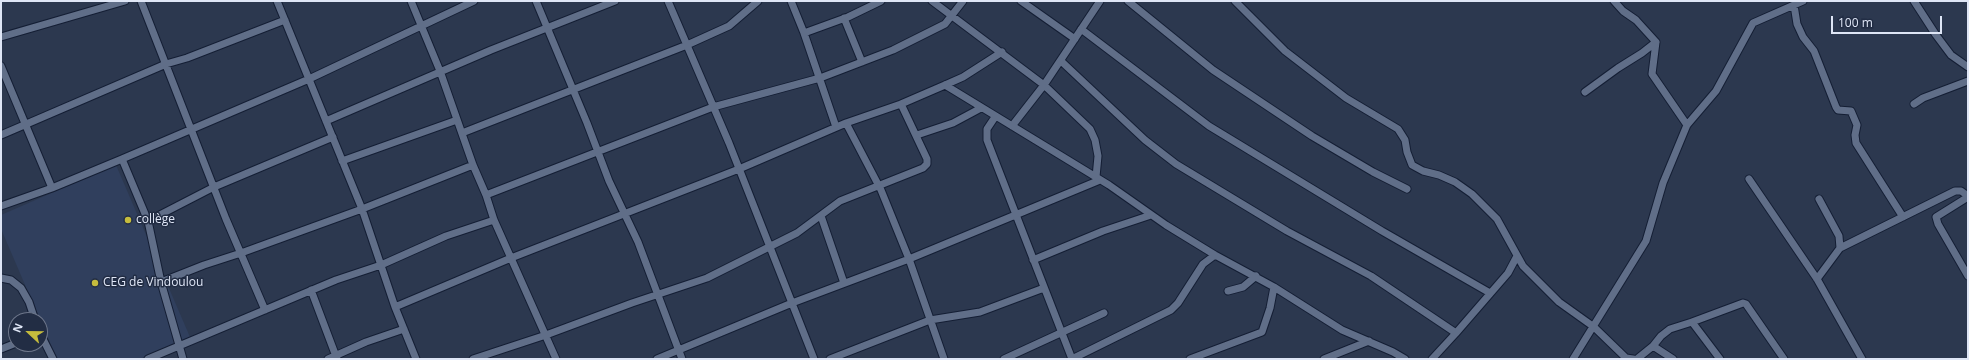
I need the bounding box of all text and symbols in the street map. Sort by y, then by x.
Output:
scale bar [1833,8,1944,34]
text: 100 m [1838,14,1873,31]
place label: collège [136,213,175,227]
marker: collège [123,215,133,225]
place label: CEG de Vindoulou [103,276,203,290]
marker: CEG de Vindoulou [90,278,100,288]
north arrow [8,312,48,352]
text: N [9,321,26,335]

